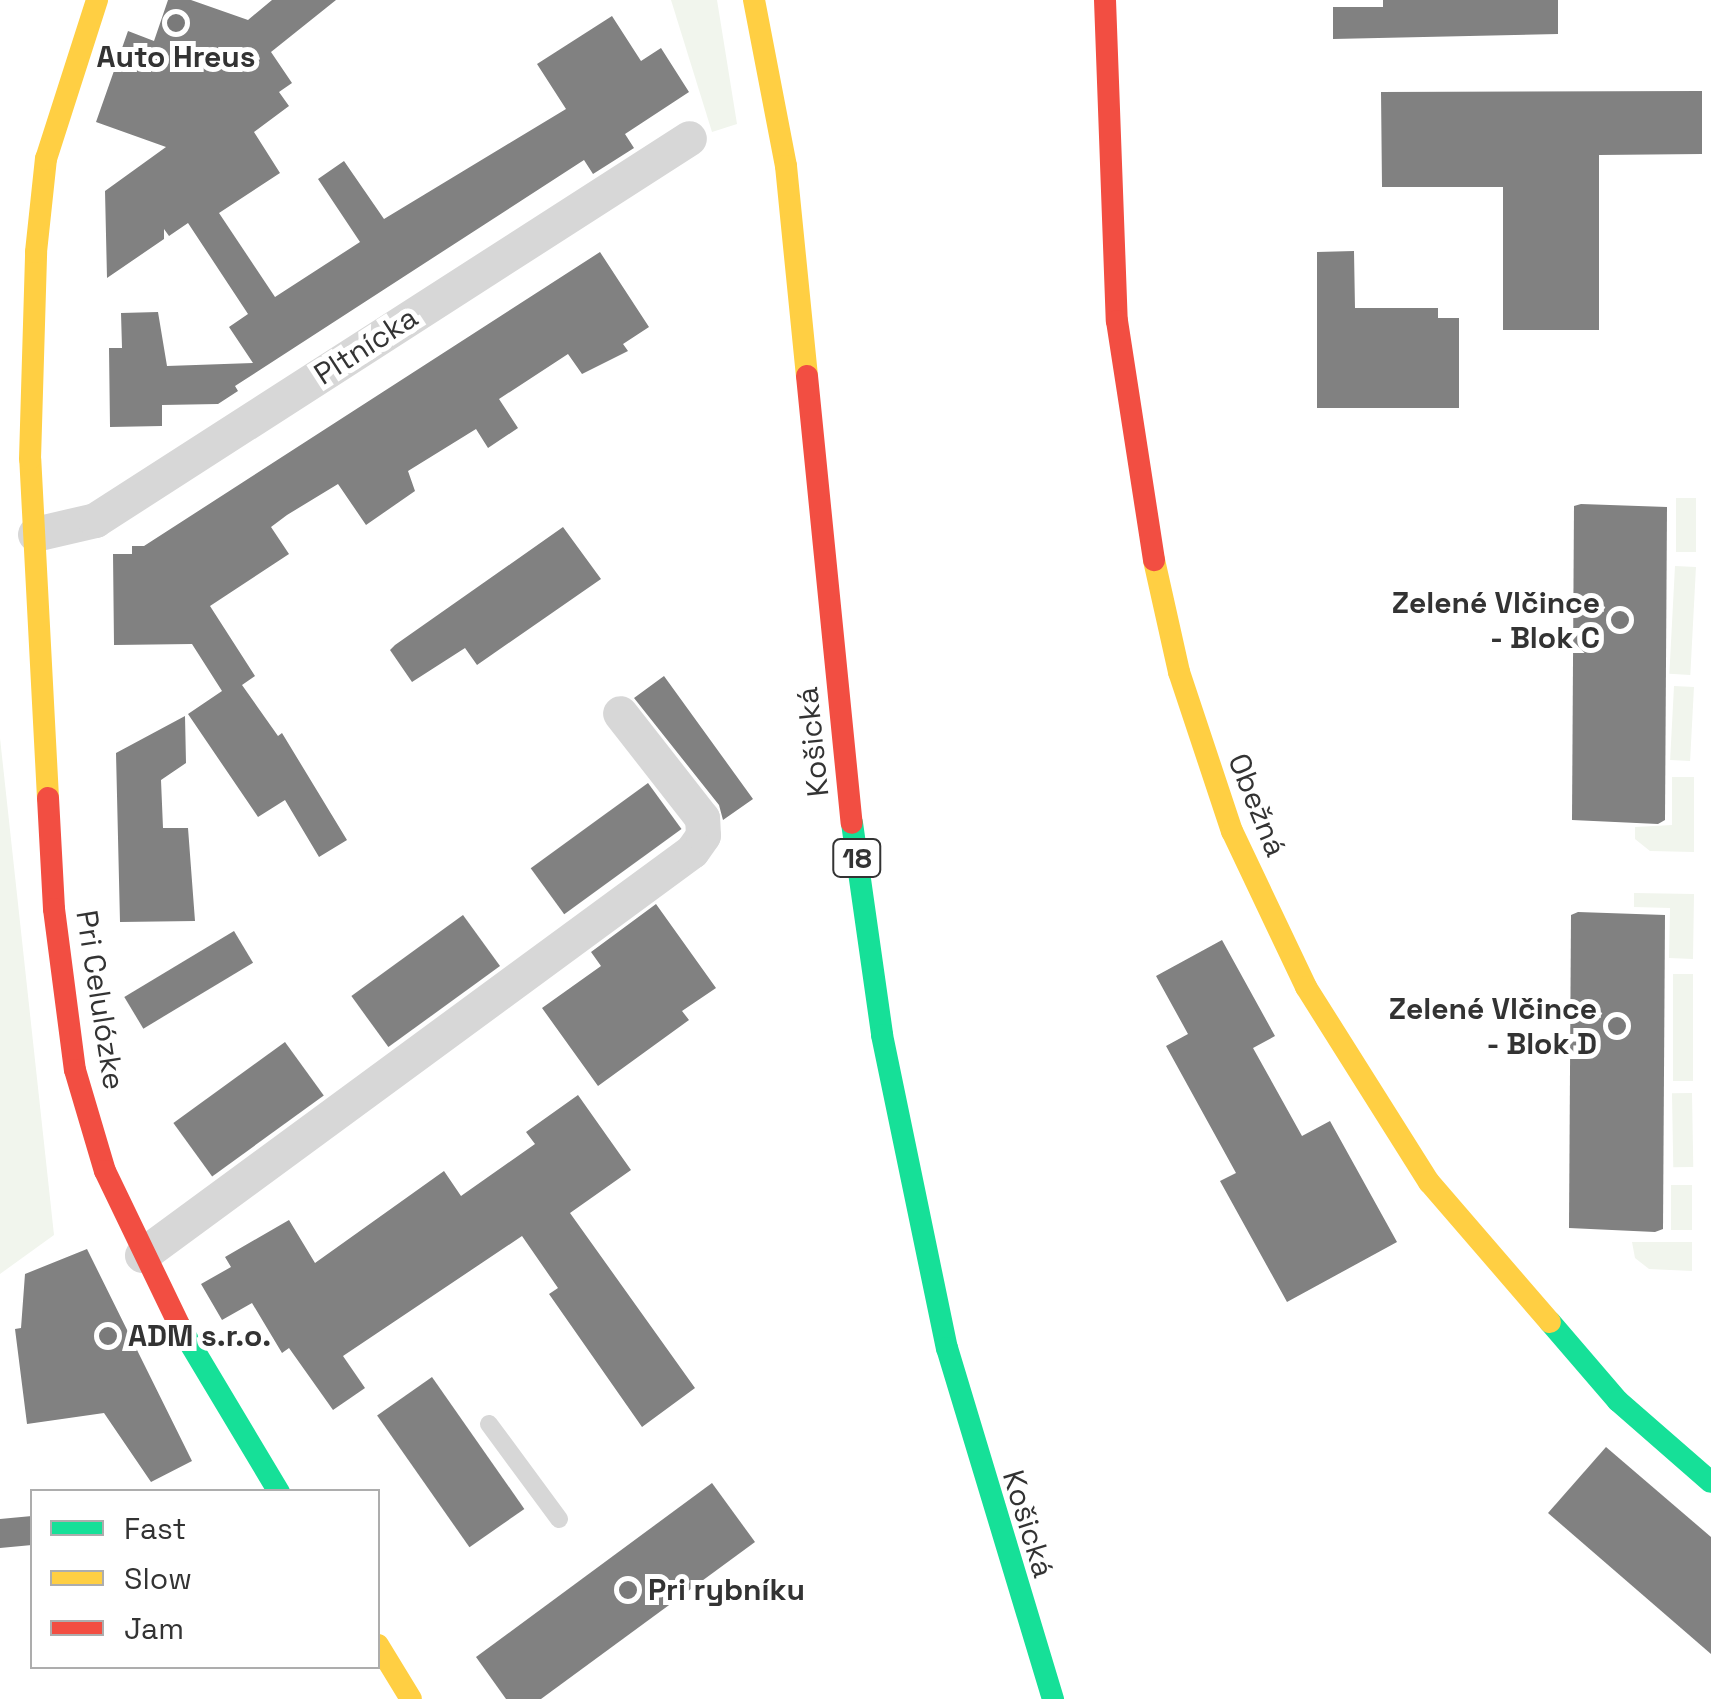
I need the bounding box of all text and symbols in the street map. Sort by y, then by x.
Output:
marker: Auto Hreus [165,12,187,34]
place label: Auto Hreus [96,39,256,75]
street label: Pltnícka [308,299,424,393]
place label: Zelené Vlčince - Blok C [1392,585,1600,656]
marker: Zelené Vlčince - Blok C [1609,609,1631,631]
street label: Košická [789,685,837,799]
street label: Obežná [1220,748,1294,862]
road number: 18 [832,835,882,881]
street label: Pri Celulózke [68,908,132,1092]
place label: Zelené Vlčince - Blok D [1389,991,1597,1062]
marker: Zelené Vlčince - Blok D [1606,1015,1628,1037]
place label: ADM s.r.o. [128,1318,271,1354]
marker: ADM s.r.o. [97,1325,119,1347]
street label: Košická [995,1466,1061,1582]
legend [30,1489,380,1669]
text: Fast [124,1509,186,1548]
text: Slow [124,1559,192,1598]
place label: Pri rybníku [648,1572,805,1608]
marker: Pri rybníku [617,1579,639,1601]
text: Jam [124,1609,184,1648]

